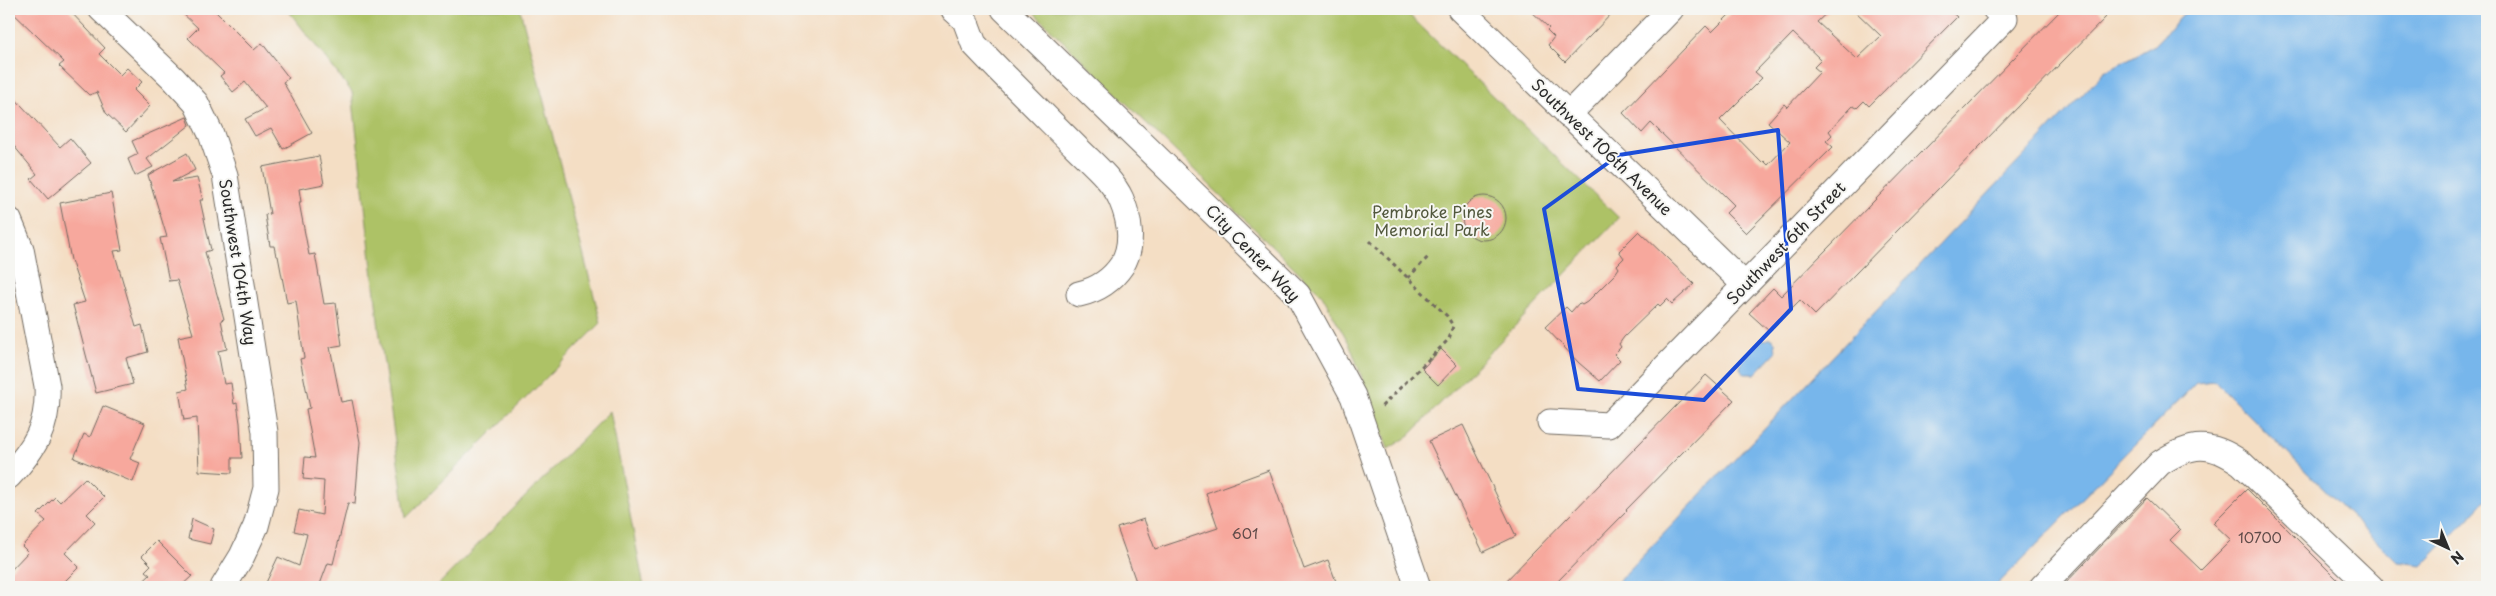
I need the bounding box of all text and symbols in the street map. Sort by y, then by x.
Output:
street label: Southwest 106th Avenue [1527,72,1679,220]
street label: Southwest 6th Street [1720,175,1851,309]
street label: Southwest 104th Way [214,177,264,347]
street label: City Center Way [1201,198,1307,307]
park label: Pembroke Pines Memorial Park [1372,199,1492,241]
house number: 601 [1232,523,1258,544]
north arrow [2424,524,2474,574]
house number: 10700 [2238,527,2282,548]
text: N [2446,546,2469,569]

